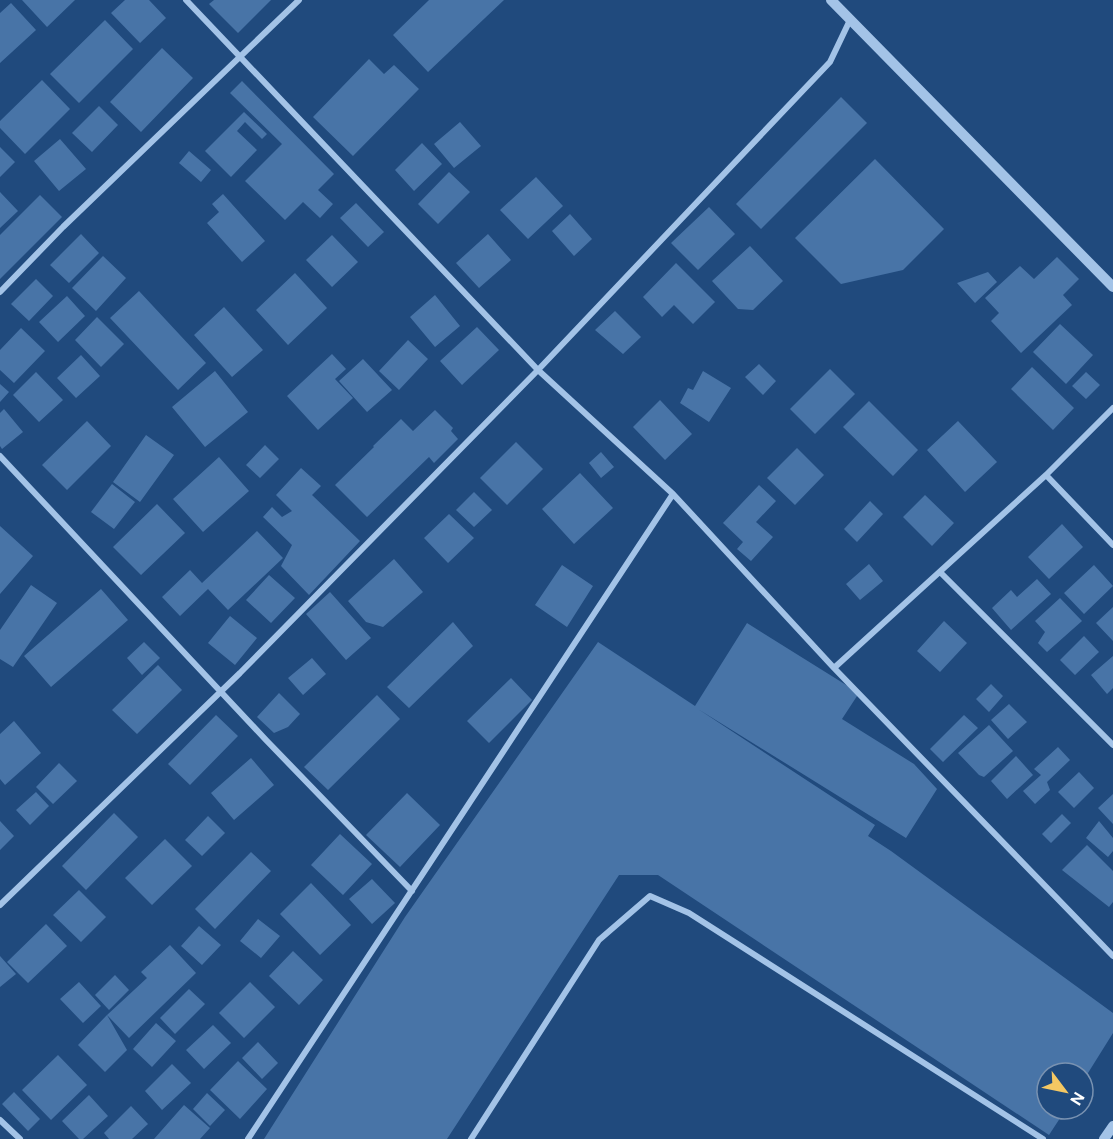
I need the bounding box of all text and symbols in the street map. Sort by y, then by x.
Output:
north arrow [1035,1061,1095,1121]
text: N [1065,1088,1089,1109]

